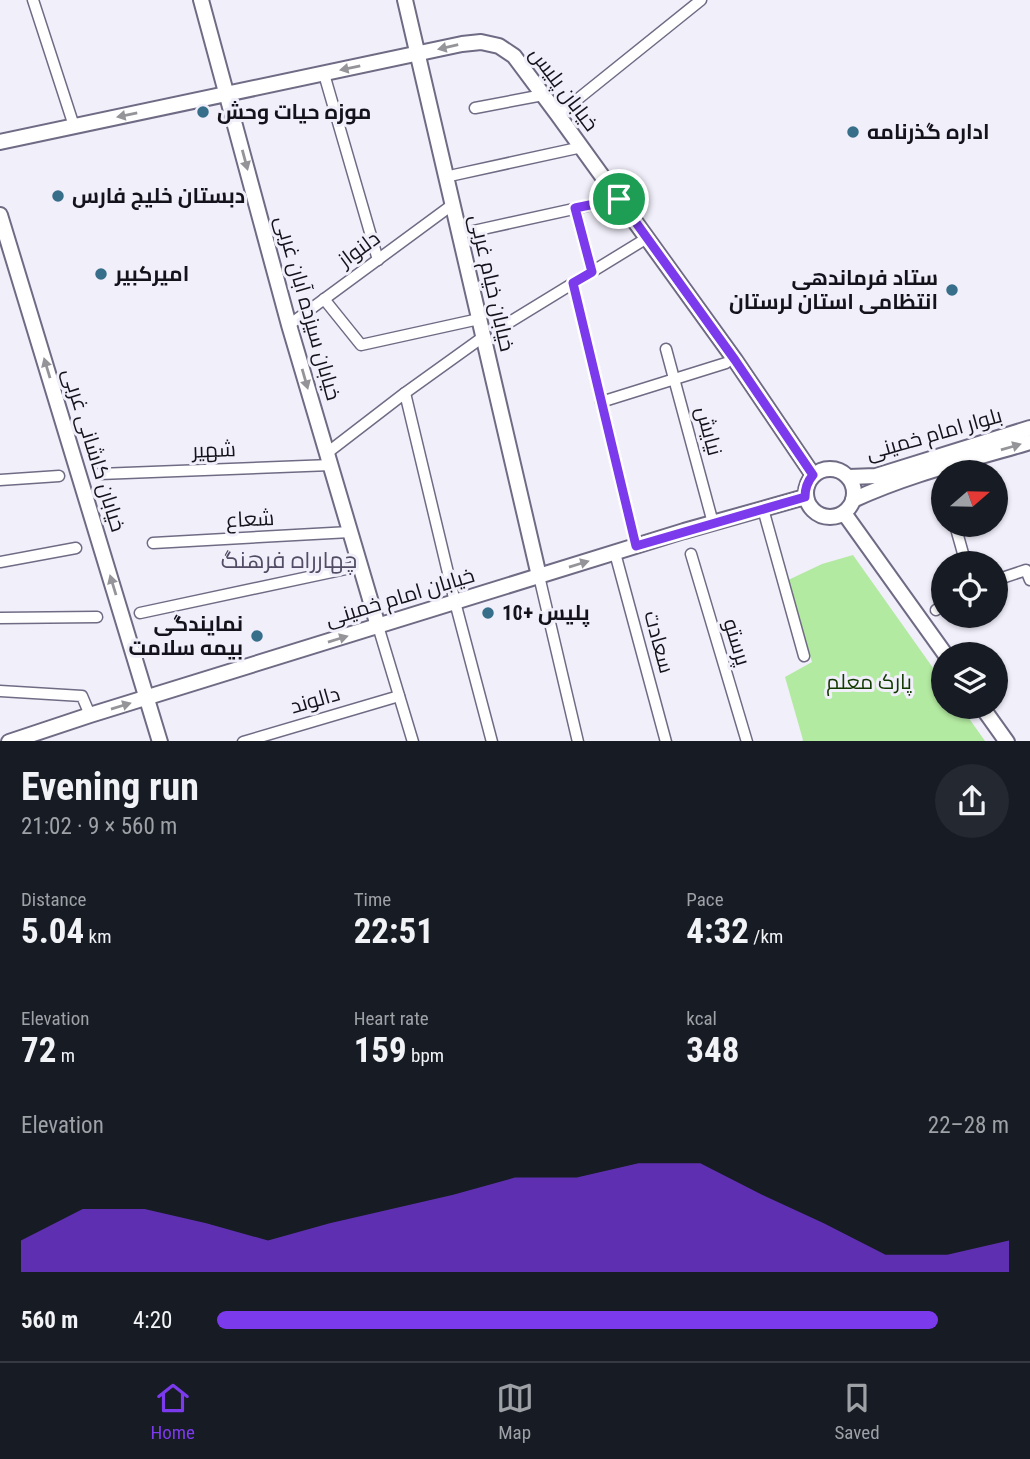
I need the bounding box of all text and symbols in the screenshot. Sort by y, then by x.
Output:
one-way arrow [437,42,459,53]
street label: خیابان پلیس [523,42,603,137]
one-way arrow [339,63,361,74]
place label: موزه حیات وحش [217,100,371,125]
marker: موزه حیات وحش [195,104,211,120]
one-way arrow [116,109,138,120]
place label: اداره گذرنامه [867,120,989,144]
marker: اداره گذرنامه [845,124,861,140]
one-way arrow [240,150,250,171]
pin [589,169,649,229]
icon: arrive [600,180,638,218]
place label: دبستان خلیج فارس [72,184,245,210]
marker: دبستان خلیج فارس [50,188,66,204]
street label: خیابان خیام غربی [463,212,519,354]
street label: خیابان سیزده آبان غربی [269,213,346,403]
street label: دلنواز [333,226,384,273]
place label: امیرکبیر [114,262,189,286]
marker: امیرکبیر [93,266,109,282]
place label: ستاد فرماندهی انتظامی استان لرستان [729,266,938,314]
marker: ستاد فرماندهی انتظامی استان لرستان [944,282,960,298]
one-way arrow [41,357,51,378]
street label: خیابان کاشانی غربی [57,365,130,535]
one-way arrow [301,369,311,390]
street label: بلوار امام خمینی [863,403,1005,467]
street label: نیایش [690,404,727,458]
street label: شهیر [191,437,236,464]
one-way arrow [1000,442,1021,452]
north arrow [931,460,1008,537]
map controls [931,460,1008,719]
street label: شعاع [225,506,275,534]
district label: چهارراه فرهنگ [221,547,357,575]
button: locate [931,551,1008,628]
one-way arrow [568,558,589,568]
street label: خیابان امام خمینی [323,563,478,633]
one-way arrow [108,575,118,596]
place label: پلیس +10 [502,601,590,628]
marker: پلیس +10 [480,605,496,621]
street label: سعادت [639,608,679,676]
place label: نمایندگی بیمه سلامت [129,612,243,660]
street label: پرستو [717,616,756,669]
marker: نمایندگی بیمه سلامت [249,628,265,644]
one-way arrow [328,633,349,643]
button: layers [931,642,1008,719]
park label: پارک معلم [826,670,912,696]
street label: دالوند [287,681,343,719]
one-way arrow [110,700,131,711]
button: share [935,764,1009,838]
text: Evening run [21,765,199,809]
text: 21:02 · 9 × 560 m [21,813,177,840]
text: Distance [21,888,86,911]
text: Time [354,888,391,911]
text: Pace [686,888,724,911]
text: 5.04 [21,911,84,952]
text: 22:51 [354,911,434,952]
text: 4:32 [686,911,749,952]
text: km [84,925,111,948]
text: /km [749,925,783,948]
text: Elevation [21,1007,89,1030]
text: Heart rate [354,1007,429,1030]
text: kcal [686,1007,717,1030]
text: 72 [21,1030,56,1071]
text: 159 [354,1030,407,1071]
text: 348 [686,1030,739,1071]
text: m [56,1044,75,1067]
text: bpm [407,1044,444,1067]
text: Elevation [21,1112,104,1139]
text: 22–28 m [928,1112,1009,1139]
text: 560 m [21,1307,78,1334]
text: 4:20 [133,1307,172,1334]
tab: Home [150,1379,195,1444]
tab: Map [496,1379,534,1444]
tab: Saved [834,1379,880,1444]

